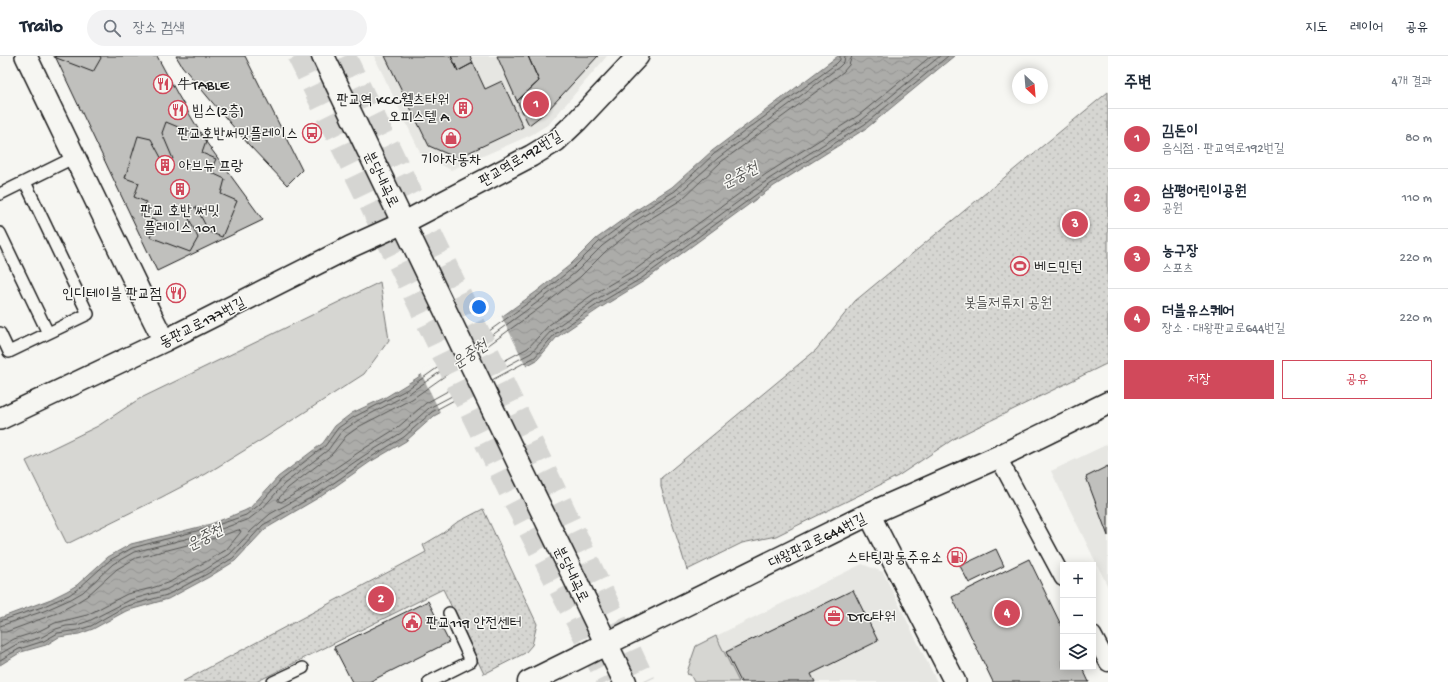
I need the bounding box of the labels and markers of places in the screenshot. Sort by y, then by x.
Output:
restaurant icon: 牛TABLE [152,73,174,95]
place label: 牛TABLE [177,77,230,95]
pin: 1 [523,89,549,119]
place label: 판교역 KCC웰츠타워 오피스텔 A [336,92,450,127]
building icon: 판교역 KCC웰츠타워 오피스텔 A [452,97,474,119]
restaurant icon: 빕스(2층) [167,99,189,121]
place label: 빕스(2층) [192,103,244,121]
bus stop icon: 판교호반써밋플레이스 [301,122,323,144]
place label: 판교호반써밋플레이스 [177,126,298,144]
shop icon: 기아자동차 [440,127,462,149]
place label: 기아자동차 [421,152,481,170]
building icon: 아브뉴 프랑 [154,154,176,176]
place label: 아브뉴 프랑 [179,158,244,176]
building icon: 판교 호반 써밋 플레이스 101 [169,178,191,200]
place label: 판교 호반 써밋 플레이스 101 [140,203,220,238]
pin: 3 [1062,209,1088,239]
sports icon: 베드민턴 [1009,255,1031,277]
place label: 베드민턴 [1034,259,1082,277]
restaurant icon: 인디테이블 판교점 [165,282,187,304]
place label: 인디테이블 판교점 [62,286,162,304]
fuel station icon: 스타팅광동주유소 [946,546,968,568]
place label: 스타팅광동주유소 [846,550,943,568]
pin: 2 [368,584,394,614]
pin: 4 [994,598,1020,628]
office icon: DTC타워 [823,605,845,627]
place label: DTC타워 [847,609,896,627]
public building icon: 판교119 안전센터 [401,611,423,633]
place label: 판교119 안전센터 [426,615,522,633]

